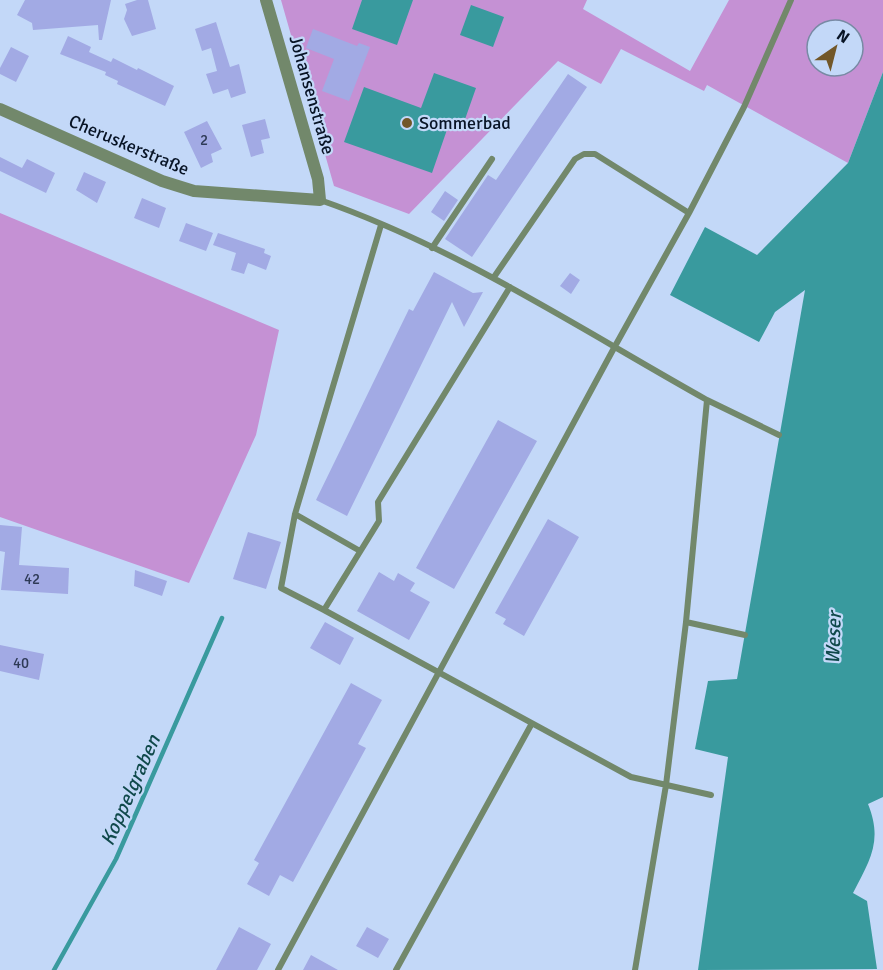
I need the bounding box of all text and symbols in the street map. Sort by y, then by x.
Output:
north arrow [805,18,865,78]
text: N [833,25,853,48]
street label: Johansenstraße [284,33,340,157]
street label: Cheruskerstraße [66,110,192,180]
place label: Sommerbad [419,112,511,134]
marker: Sommerbad [400,116,414,130]
house number: 2 [200,131,208,149]
house number: 42 [24,570,40,588]
water label: Weser [820,609,847,665]
house number: 40 [13,654,29,672]
water label: Koppelgraben [95,730,166,849]

